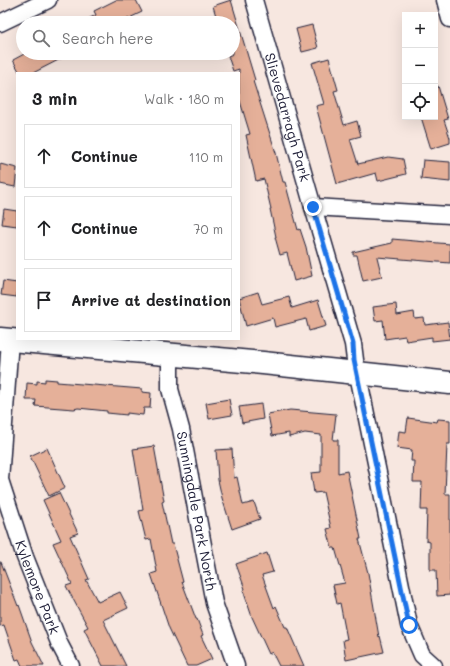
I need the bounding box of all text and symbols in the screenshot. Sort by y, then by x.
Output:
map controls [402,12,438,120]
button: + [402,12,438,48]
search box [16,16,240,60]
icon: search [30,27,52,49]
text: Search here [62,28,153,48]
button: − [402,48,438,84]
street label: Slievedarragh Park [261,51,315,184]
button: locate [402,84,438,120]
text: 3 min [32,87,77,109]
text: Walk · 180 m [144,90,224,107]
icon: ahead [33,145,55,167]
text: Continue [71,146,138,166]
text: 110 m [189,148,223,165]
route end [304,198,322,216]
icon: ahead [33,217,55,239]
text: Continue [71,218,138,238]
text: 70 m [193,220,223,237]
icon: arrive [33,289,55,311]
text: Arrive at destination [71,290,231,310]
street label: Sunningdale Park North [173,430,221,592]
street label: Kylemore Park [11,538,65,637]
route start [400,616,418,634]

